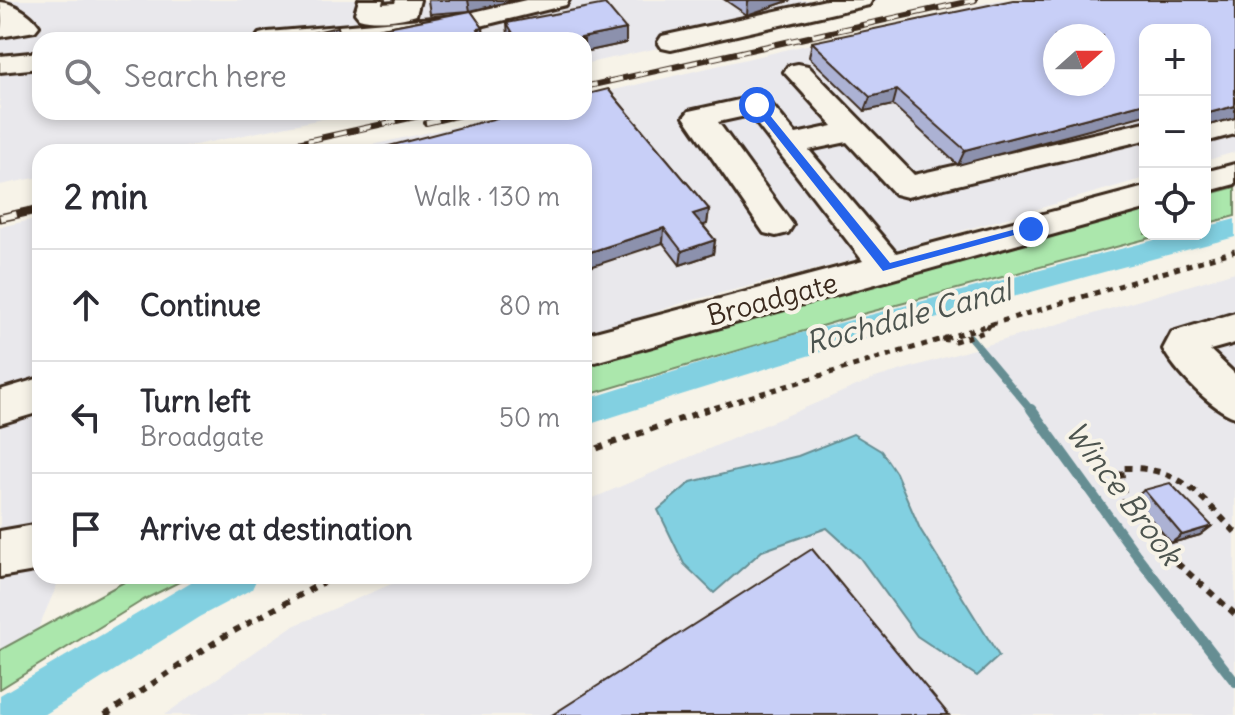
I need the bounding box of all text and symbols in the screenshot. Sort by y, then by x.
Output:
north arrow [1043,24,1115,96]
map controls [1139,24,1211,240]
button: + [1139,24,1211,96]
search box [32,32,592,120]
icon: search [60,54,104,98]
text: Search here [124,57,287,95]
route start [739,87,775,123]
button: − [1139,96,1211,168]
button: locate [1139,168,1211,240]
text: 2 min [64,175,148,218]
text: Walk · 130 m [414,180,560,213]
route end [1013,211,1049,247]
street label: Broadgate [703,264,841,334]
water label: Rochdale Canal [801,269,1019,362]
icon: ahead [64,283,108,327]
text: Continue [140,286,261,324]
text: 80 m [499,289,560,322]
text: Turn left [140,382,251,420]
icon: left [64,395,108,439]
text: 50 m [499,401,560,434]
water label: Wince Brook [1058,414,1191,574]
text: Broadgate [140,420,264,453]
icon: arrive [64,507,108,551]
text: Arrive at destination [140,510,412,548]

